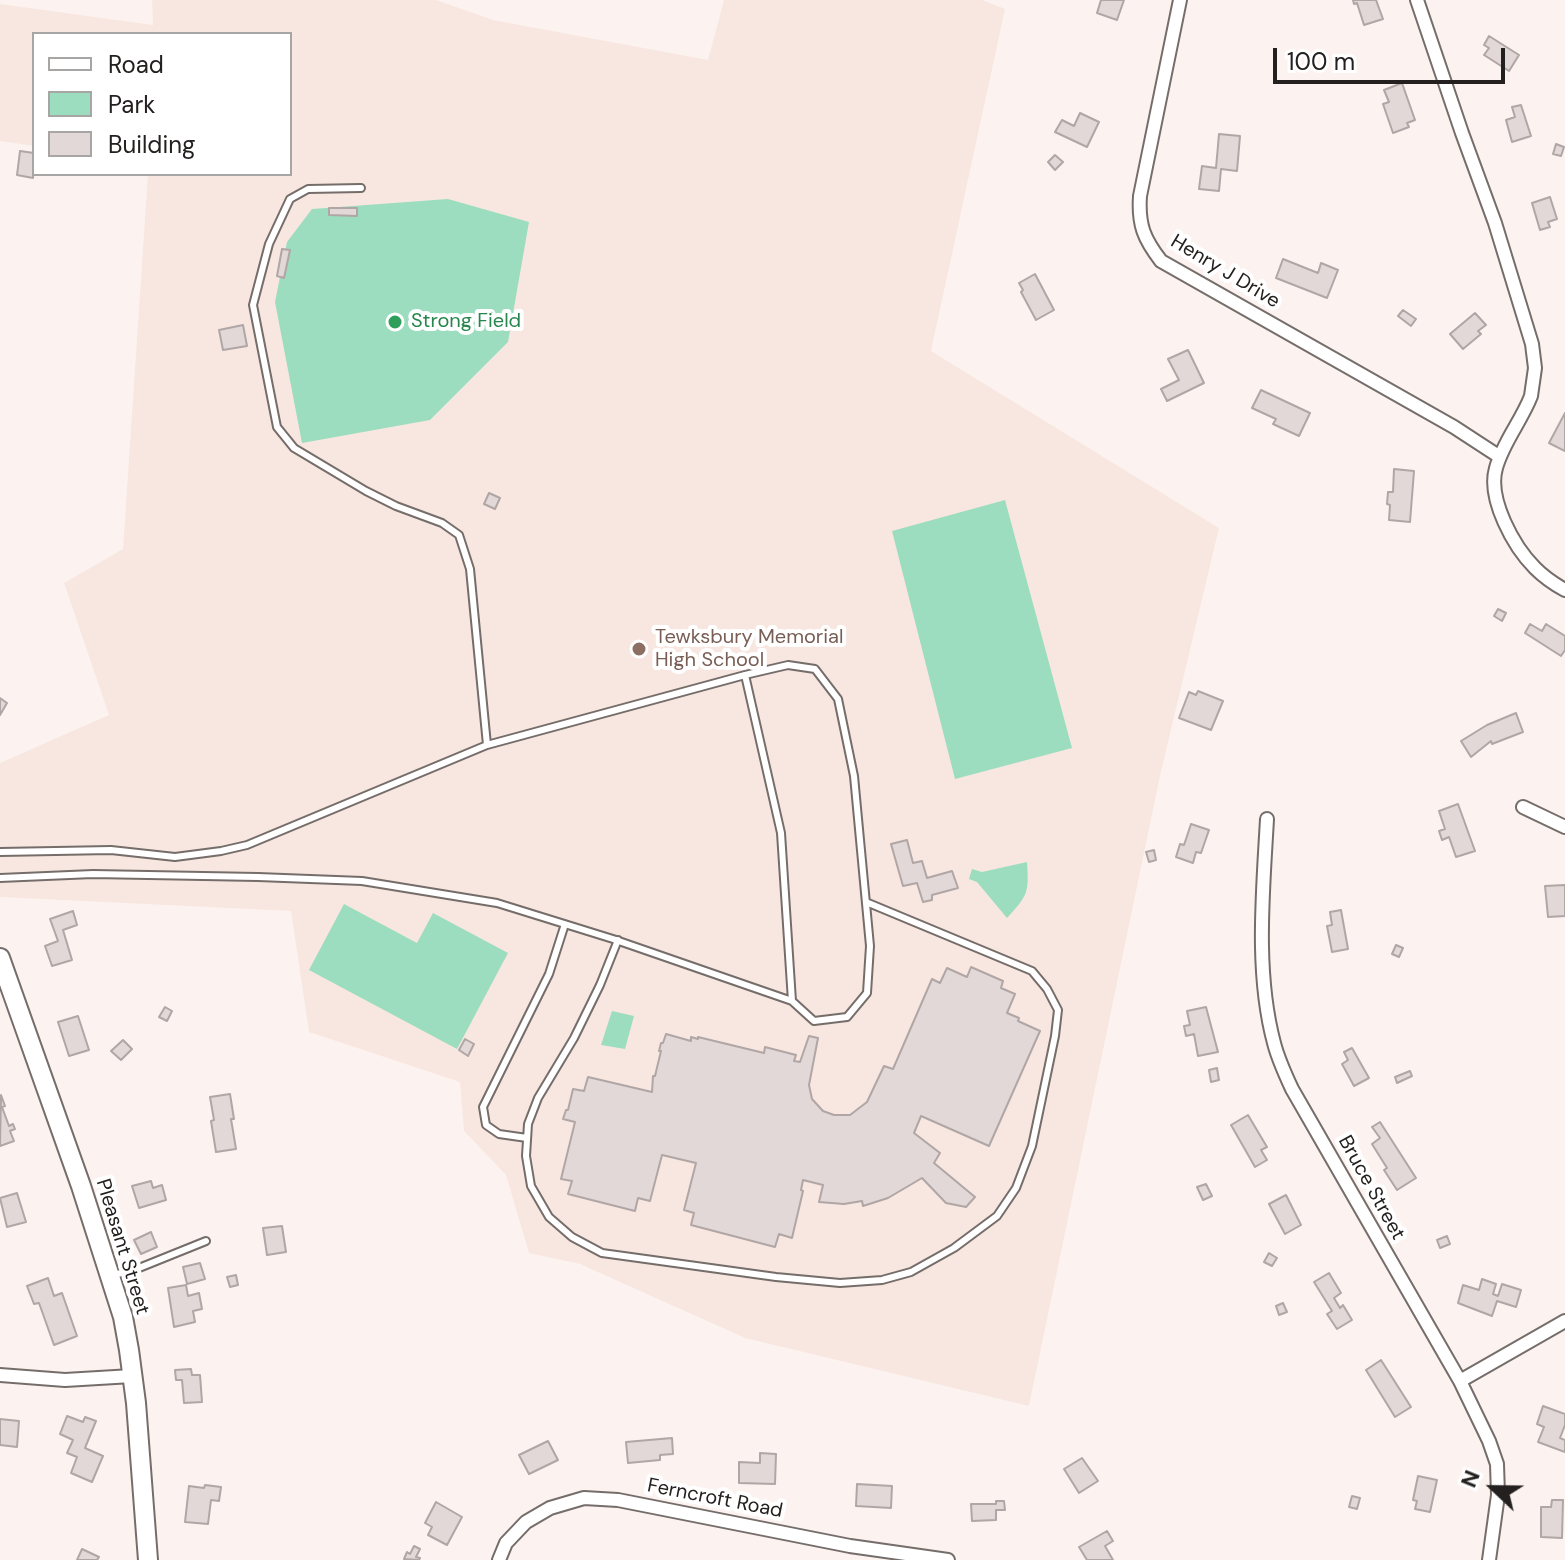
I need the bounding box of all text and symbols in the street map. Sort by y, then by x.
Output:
legend [32,32,292,176]
scale bar [1277,32,1509,82]
text: 100 m [1287,46,1355,77]
text: Road [108,49,164,80]
text: Park [108,89,155,120]
text: Building [108,129,195,160]
street label: Henry J Drive [1166,230,1284,314]
place label: Strong Field [411,310,521,334]
marker: Strong Field [386,313,404,331]
place label: Tewksbury Memorial High School [655,626,843,673]
marker: Tewksbury Memorial High School [630,640,648,658]
street label: Bruce Street [1332,1132,1410,1244]
street label: Pleasant Street [90,1176,154,1318]
north arrow [1453,1448,1533,1528]
text: N [1454,1466,1487,1492]
street label: Ferncroft Road [645,1474,785,1524]

